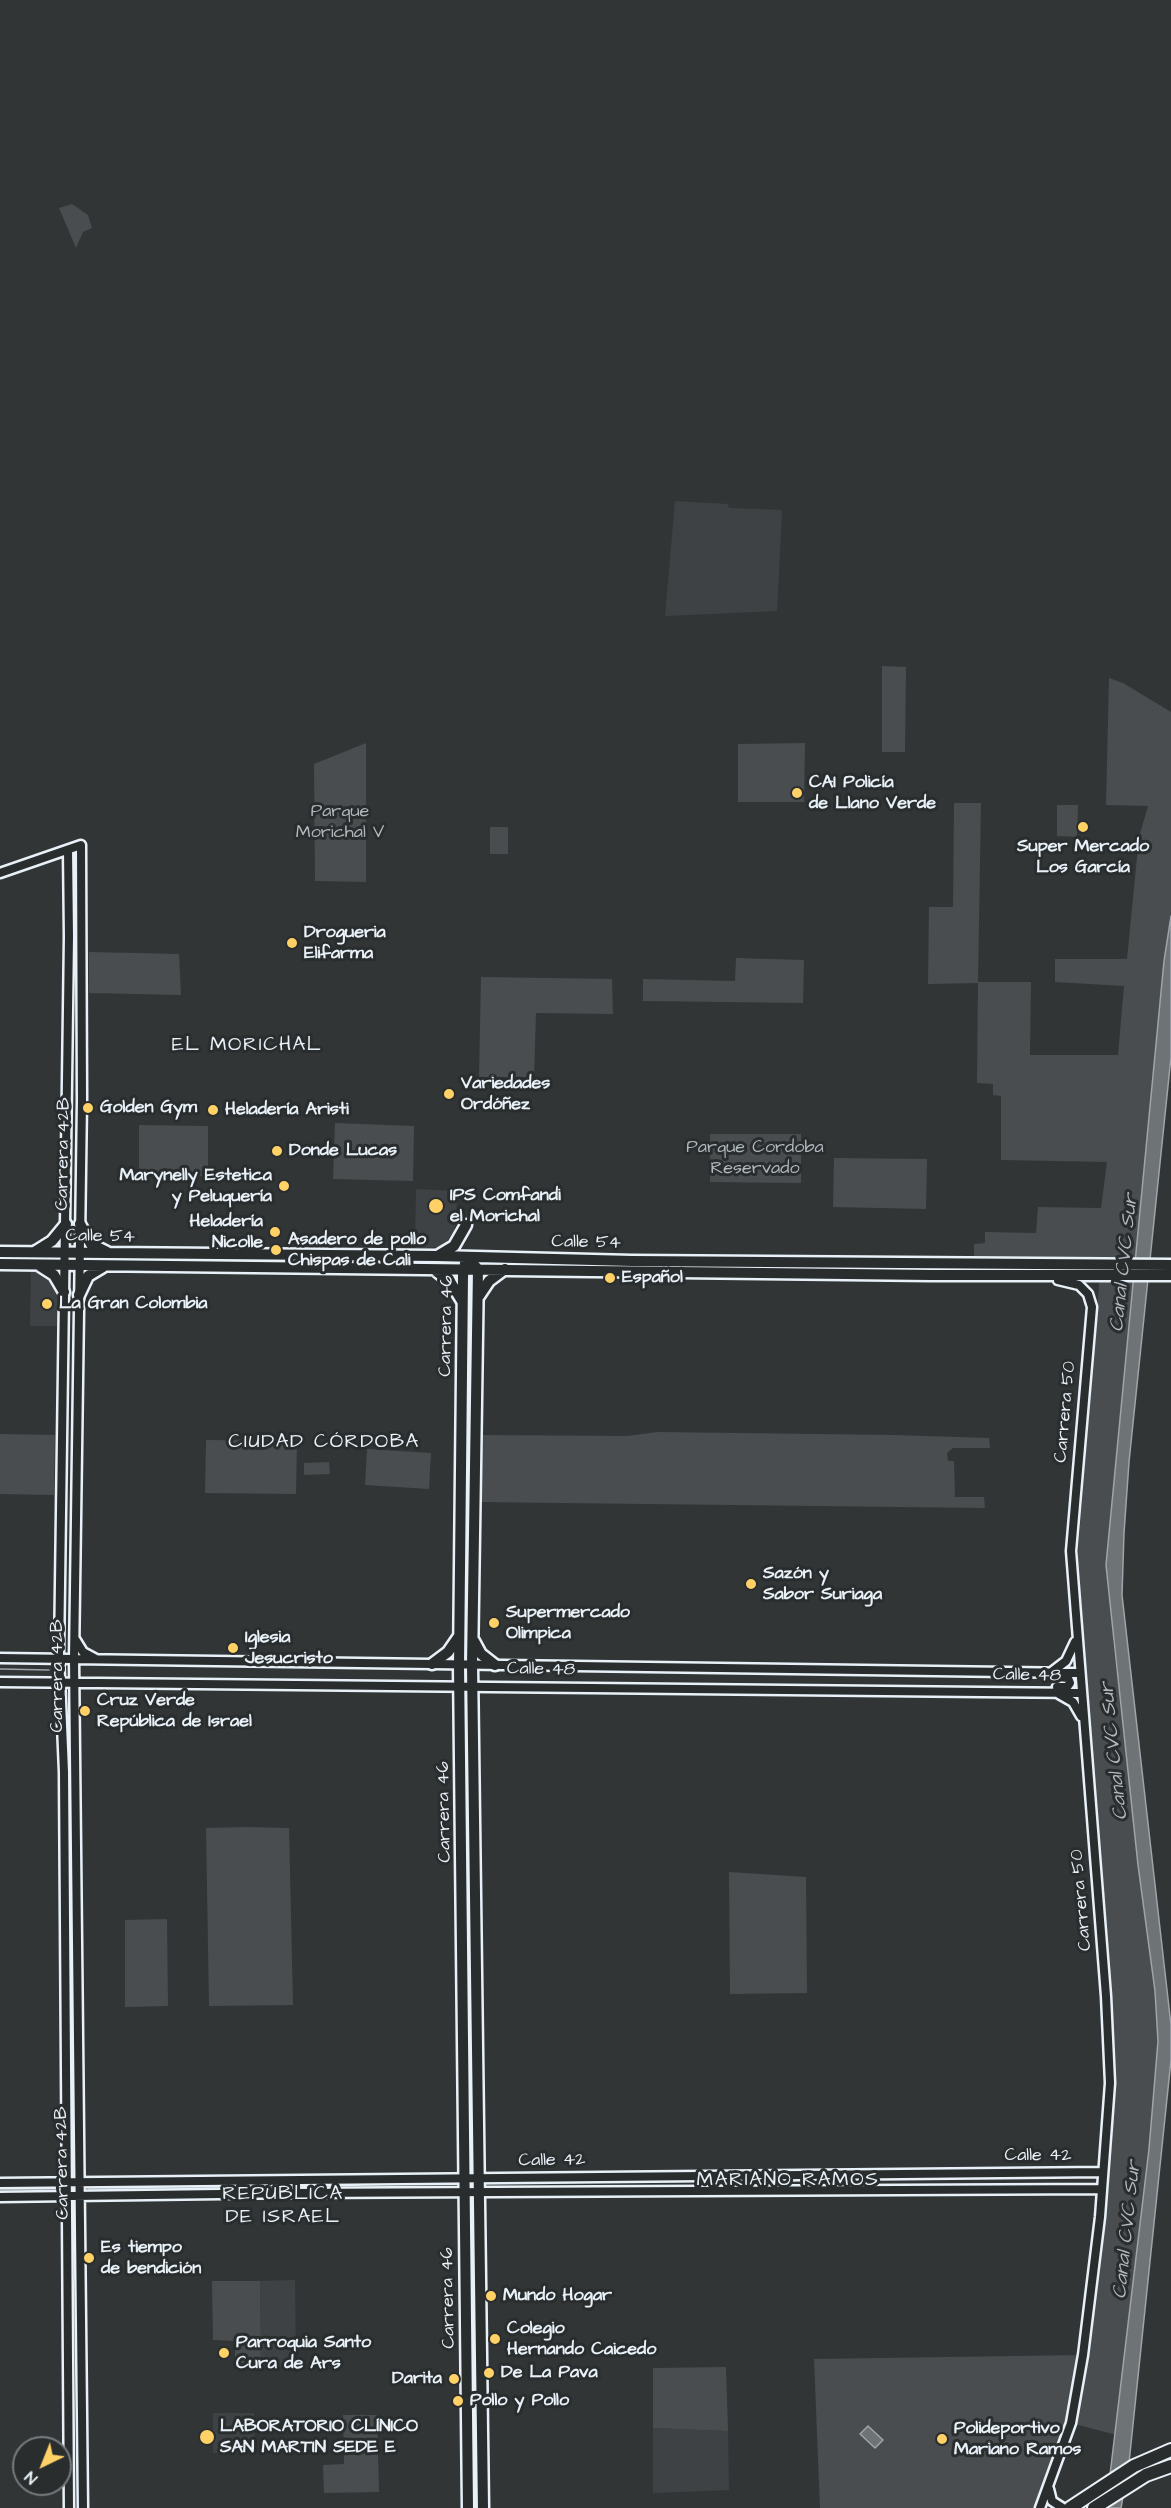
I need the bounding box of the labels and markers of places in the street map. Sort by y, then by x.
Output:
place label: CAI Policía de Llano Verde [809,772,936,814]
marker: CAI Policía de Llano Verde [790,786,804,800]
marker: Super Mercado Los García [1076,820,1090,834]
place label: Super Mercado Los García [1017,836,1149,878]
place label: Drogueria Elifarma [304,922,386,964]
marker: Drogueria Elifarma [285,936,299,950]
place label: Variedades Ordóñez [461,1073,550,1116]
marker: Variedades Ordóñez [442,1087,456,1101]
place label: Golden Gym [100,1097,197,1119]
place label: Heladería Aristi [225,1099,349,1121]
marker: Golden Gym [81,1101,95,1115]
marker: Heladería Aristi [206,1103,220,1117]
place label: Donde Lucas [289,1140,397,1162]
marker: Donde Lucas [270,1144,284,1158]
place label: Marynelly Estetica y Peluquería [119,1165,272,1208]
marker: Marynelly Estetica y Peluquería [277,1179,291,1193]
place label: IPS Comfandi el Morichal [450,1185,561,1228]
marker: IPS Comfandi el Morichal [427,1197,445,1215]
place label: Heladería Nicolle [190,1211,263,1254]
marker: Heladería Nicolle [268,1225,282,1239]
place label: Asadero de pollo Chispas de Cali [288,1229,426,1272]
marker: Asadero de pollo Chispas de Cali [269,1243,283,1257]
place label: Español [622,1267,683,1289]
marker: Español [603,1271,617,1285]
place label: La Gran Colombia [59,1293,207,1315]
marker: La Gran Colombia [40,1297,54,1311]
place label: Sazón y Sabor Suriaga [763,1563,882,1606]
marker: Sazón y Sabor Suriaga [744,1577,758,1591]
place label: Supermercado Olimpica [506,1602,630,1644]
marker: Supermercado Olimpica [487,1616,501,1630]
place label: Iglesia Jesucristo [245,1627,333,1670]
marker: Iglesia Jesucristo [226,1641,240,1655]
place label: Cruz Verde República de Israel [97,1690,252,1732]
marker: Cruz Verde República de Israel [78,1704,92,1718]
place label: Es tiempo de bendición [101,2237,201,2280]
marker: Es tiempo de bendición [82,2251,96,2265]
place label: Mundo Hogar [503,2285,612,2307]
marker: Mundo Hogar [484,2289,498,2303]
place label: Colegio Hernando Caicedo [507,2318,656,2360]
place label: Parroquia Santo Cura de Ars [236,2332,371,2374]
marker: Colegio Hernando Caicedo [488,2332,502,2346]
marker: Parroquia Santo Cura de Ars [217,2346,231,2360]
place label: De La Pava [501,2362,598,2384]
marker: De La Pava [482,2366,496,2380]
place label: Darita [392,2368,442,2390]
marker: Darita [447,2372,461,2386]
place label: Pollo y Pollo [470,2390,569,2412]
marker: Pollo y Pollo [451,2394,465,2408]
place label: LABORATORIO CLÍNICO SAN MARTIN SEDE E [220,2416,418,2458]
place label: Polideportivo Mariano Ramos [954,2418,1081,2460]
marker: LABORATORIO CLÍNICO SAN MARTIN SEDE E [198,2428,216,2446]
marker: Polideportivo Mariano Ramos [935,2432,949,2446]

